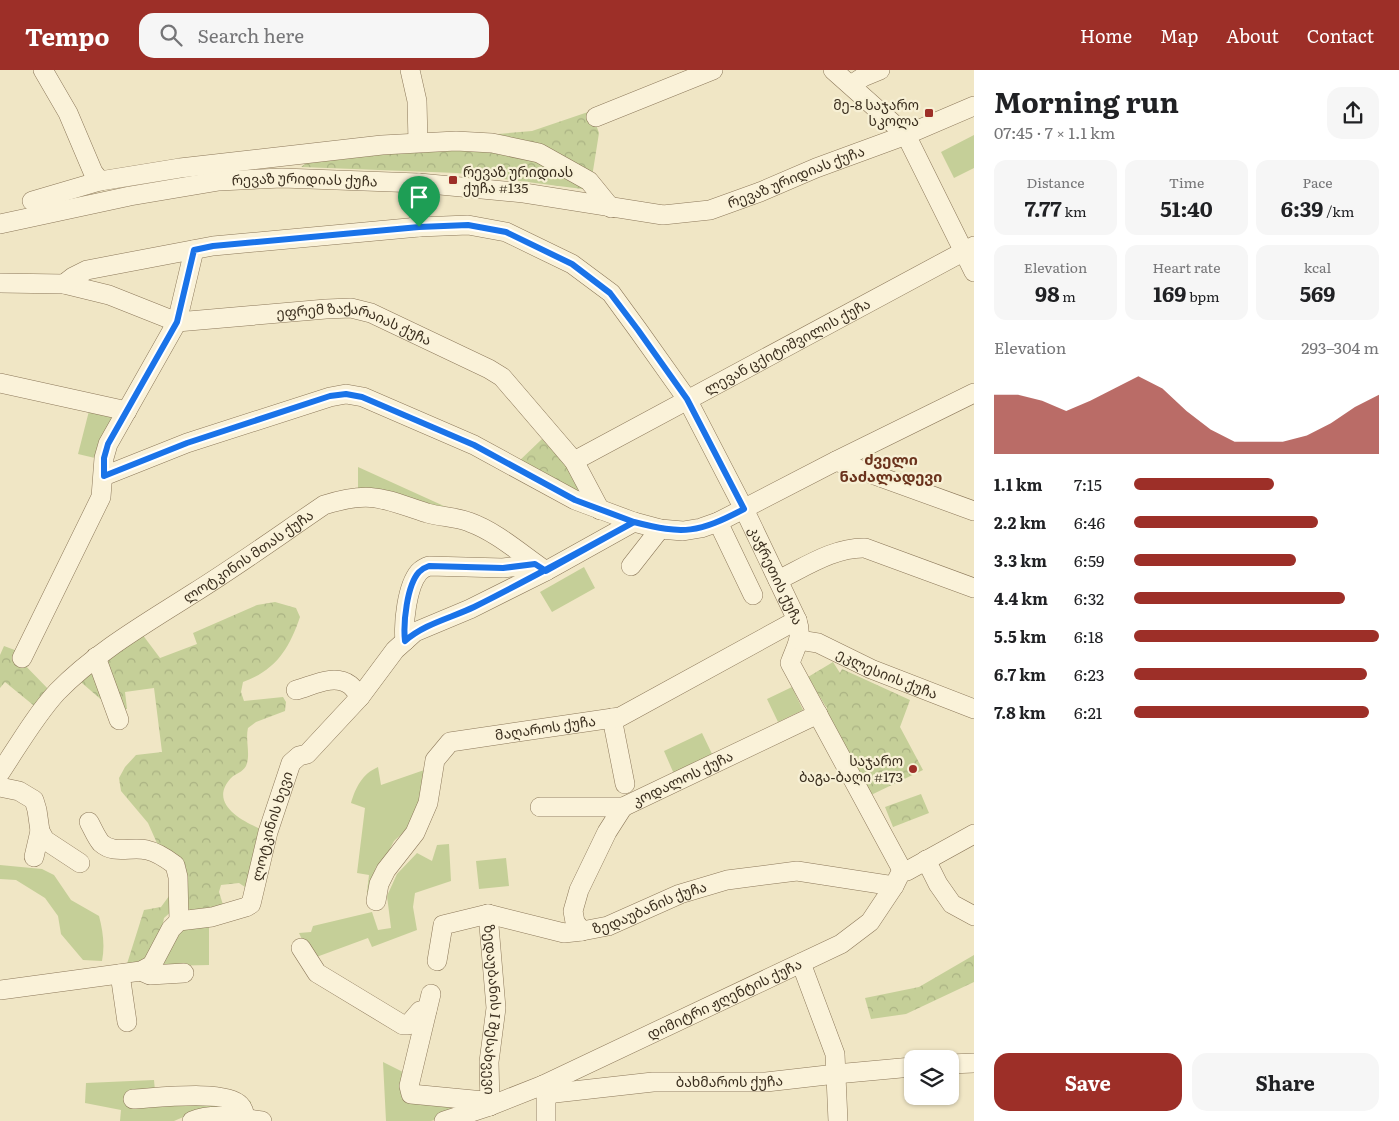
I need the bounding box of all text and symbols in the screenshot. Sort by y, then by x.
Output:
search box [139,13,489,58]
text: Tempo [25,18,109,53]
icon: search [157,21,185,49]
text: Search here [197,21,304,49]
text: Home [1080,22,1132,49]
text: Map [1160,22,1198,49]
text: About [1226,22,1279,49]
text: Contact [1307,22,1374,49]
text: Morning run [994,80,1179,122]
button: share [1327,87,1379,139]
place label: მე-8 საჯარო სკოლა [833,94,919,130]
marker: მე-8 საჯარო სკოლა [923,107,935,119]
text: 07:45 · 7 × 1.1 km [994,120,1115,144]
street label: რევაზ ურიდიას ქუჩა [724,140,867,212]
place label: რევაზ ურიდიას ქუჩა #135 [463,161,573,197]
street label: რევაზ ურიდიას ქუჩა [231,167,378,190]
text: Distance [1027,172,1084,192]
text: Time [1169,172,1204,192]
text: Pace [1302,172,1333,192]
marker: რევაზ ურიდიას ქუჩა #135 [447,174,459,186]
pin [398,176,440,227]
icon: arrive [405,183,433,211]
text: 7.77 [1024,192,1062,223]
text: 51:40 [1160,192,1213,223]
text: 6:39 [1281,192,1323,223]
text: km [1062,201,1087,221]
text: /km [1323,201,1354,221]
text: Elevation [1024,257,1087,277]
text: Heart rate [1153,257,1220,277]
text: kcal [1304,257,1331,277]
text: 98 [1035,277,1060,308]
text: 169 [1153,277,1186,308]
text: 569 [1300,277,1335,308]
text: m [1060,286,1076,306]
text: bpm [1186,286,1220,306]
street label: ლევან ცქიტიშვილის ქუჩა [700,293,873,398]
street label: ეფრემ ზაქარაიას ქუჩა [275,297,435,349]
text: Elevation [994,335,1066,359]
text: 293–304 m [1301,335,1379,359]
district label: ძველი ნაძალადევი [840,447,942,487]
text: 1.1 km [994,472,1042,496]
text: 7:15 [1074,472,1102,496]
street label: ლოტკინის მთას ქუჩა [178,504,317,607]
text: 2.2 km [994,510,1046,534]
text: 6:46 [1074,510,1105,534]
street label: კაჭრეთის ქუჩა [745,522,809,627]
text: 3.3 km [994,548,1047,572]
text: 6:59 [1074,548,1104,572]
text: 4.4 km [994,586,1048,610]
text: 6:32 [1074,586,1104,610]
text: 5.5 km [994,624,1047,648]
text: 6:18 [1074,624,1103,648]
street label: ეკლესიის ქუჩა [834,643,941,703]
text: 6.7 km [994,662,1046,686]
text: 6:23 [1074,662,1105,686]
text: 7.8 km [994,700,1046,724]
text: 6:21 [1074,700,1102,724]
street label: მაღაროს ქუჩა [493,710,597,744]
street label: კოდალოს ქუჩა [628,745,736,810]
place label: საჯარო ბაგა-ბაღი #173 [799,750,903,786]
marker: საჯარო ბაგა-ბაღი #173 [907,763,919,775]
street label: ლოტკინის ხევი [246,768,297,883]
street label: ზედაუბანის ქუჩა [591,876,709,938]
street label: ზედაუბანის I შესახვევი [480,924,507,1095]
street label: დიმიტრი ჟღენტის ქუჩა [643,953,805,1043]
map controls [904,1050,959,1105]
button: layers [904,1050,959,1105]
button: Save [994,1053,1182,1111]
button: Share [1192,1053,1379,1111]
street label: ბახმაროს ქუჩა [676,1069,784,1091]

